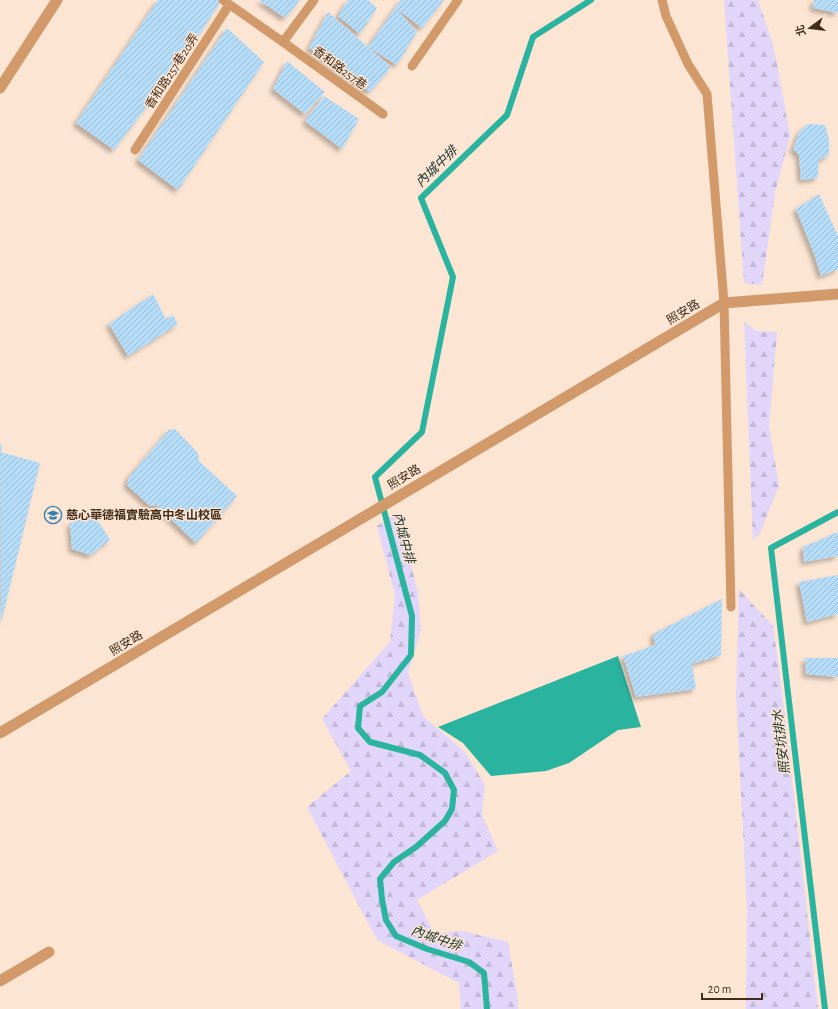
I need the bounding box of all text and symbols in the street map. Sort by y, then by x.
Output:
north arrow [790,8,830,48]
text: 北 [794,24,808,37]
street label: 香和路257巷20弄 [142,31,201,111]
street label: 香和路257巷 [311,44,370,92]
water label: 內城中排 [413,142,462,190]
street label: 照安路 [664,297,702,326]
street label: 照安路 [385,462,423,491]
school or university icon: 慈心華德福實驗高中冬山校區 [43,505,63,525]
place label: 慈心華德福實驗高中冬山校區 [66,508,222,521]
water label: 內城中排 [390,511,417,567]
street label: 照安路 [107,628,145,657]
water label: 照安坑排水 [769,708,792,775]
water label: 內城中排 [409,923,465,954]
scale bar [702,975,762,1001]
text: 20 m [708,983,731,995]

